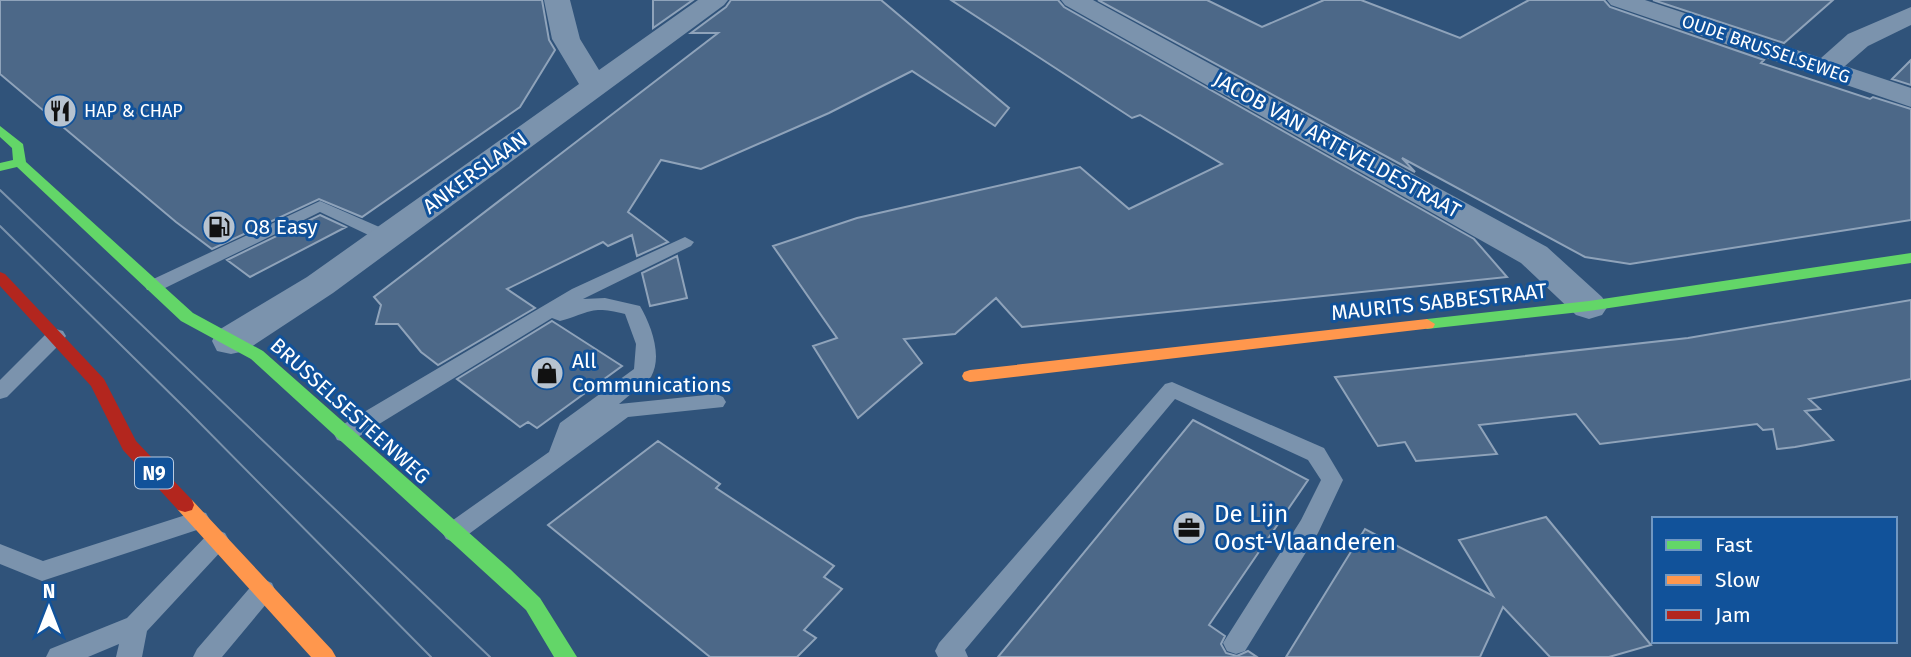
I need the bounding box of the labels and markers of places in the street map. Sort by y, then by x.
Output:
restaurant icon: HAP & CHAP [41,92,79,130]
place label: HAP & CHAP [84,100,183,122]
fuel station icon: Q8 Easy [200,208,238,246]
place label: Q8 Easy [244,214,318,240]
place label: All Communications [572,348,731,398]
shop icon: All Communications [528,354,566,392]
place label: De Lijn Oost-Vlaanderen [1214,500,1396,556]
office icon: De Lijn Oost-Vlaanderen [1170,509,1208,547]

